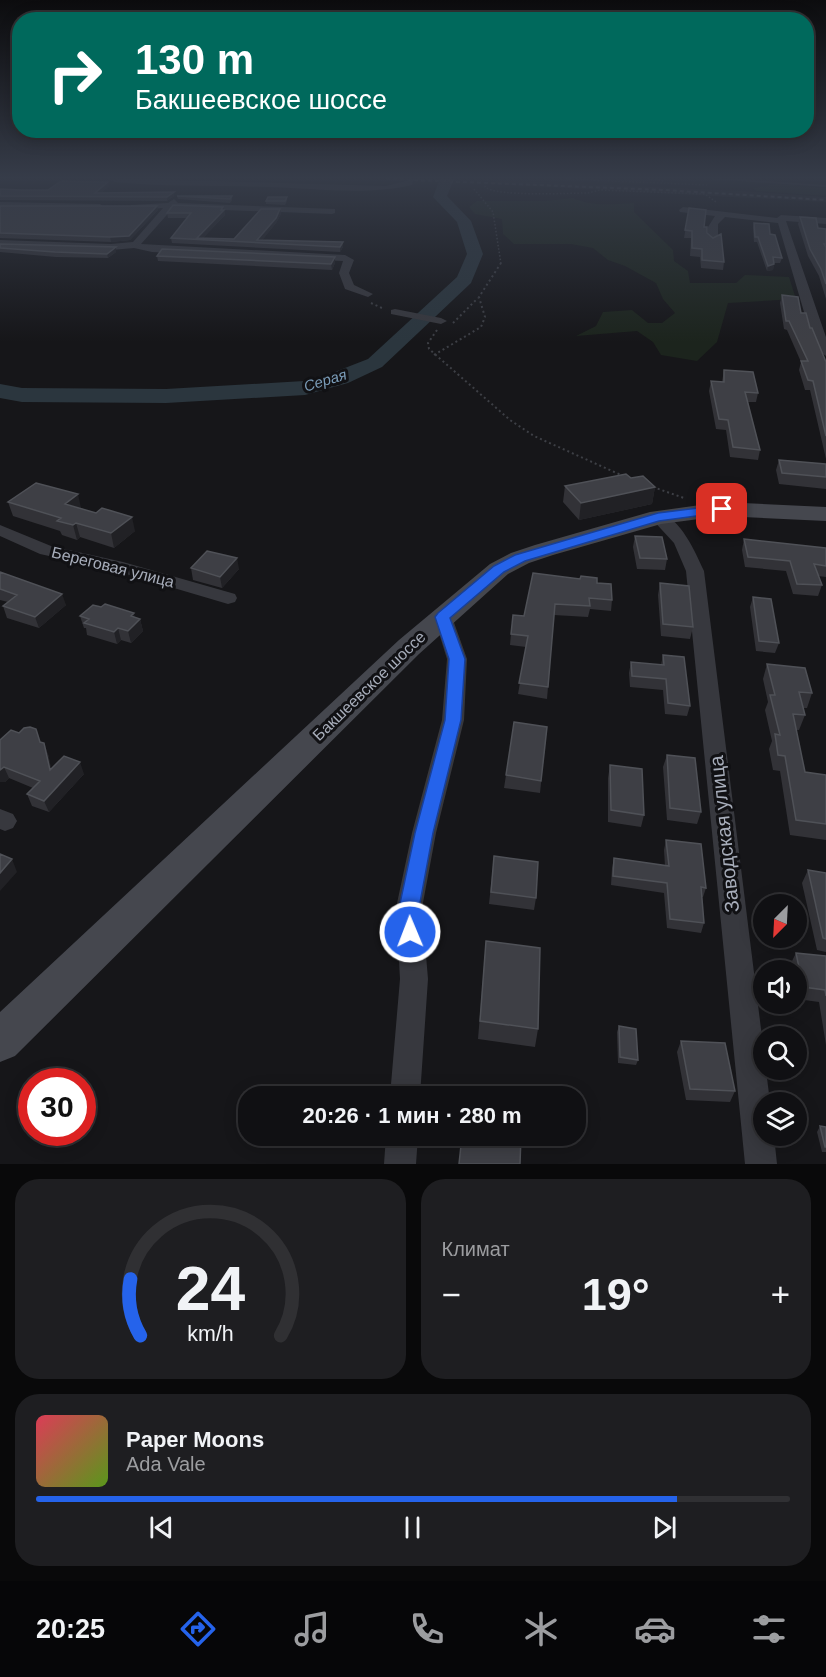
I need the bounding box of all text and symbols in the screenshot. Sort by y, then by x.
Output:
icon: right [36,36,114,114]
text: 130 m [135,36,254,83]
text: Бакшеевское шоссе [135,85,387,115]
water label: Серая [302,365,348,395]
pin [696,483,747,534]
icon: arrive [705,492,738,525]
street label: Береговая улица [50,544,176,590]
street label: Бакшеевское шоссе [309,628,429,744]
street label: Заводская улица [705,754,743,914]
north arrow [753,894,807,948]
map controls [753,894,807,1146]
position arrow [378,900,442,964]
button: sound [753,960,807,1014]
button: search [753,1026,807,1080]
speed limit sign: 30 [18,1068,96,1146]
button: layers [753,1092,807,1146]
text: 20:26 · 1 мин · 280 m [302,1103,522,1128]
text: Климат [442,1238,510,1260]
text: 24 [176,1254,245,1323]
text: 19° [582,1269,650,1320]
text: − [442,1276,461,1313]
text: + [771,1276,790,1313]
text: km/h [187,1322,233,1346]
text: Paper Moons [126,1427,264,1452]
text: Ada Vale [126,1453,206,1475]
icon: previous [145,1511,178,1544]
icon: pause [396,1511,429,1544]
icon: next [648,1511,681,1544]
icon: directions [177,1608,219,1650]
icon: music [291,1608,333,1650]
icon: phone [406,1608,448,1650]
icon: climate [520,1608,562,1650]
icon: car [634,1608,676,1650]
icon: filters [748,1608,790,1650]
text: 20:25 [36,1614,105,1644]

